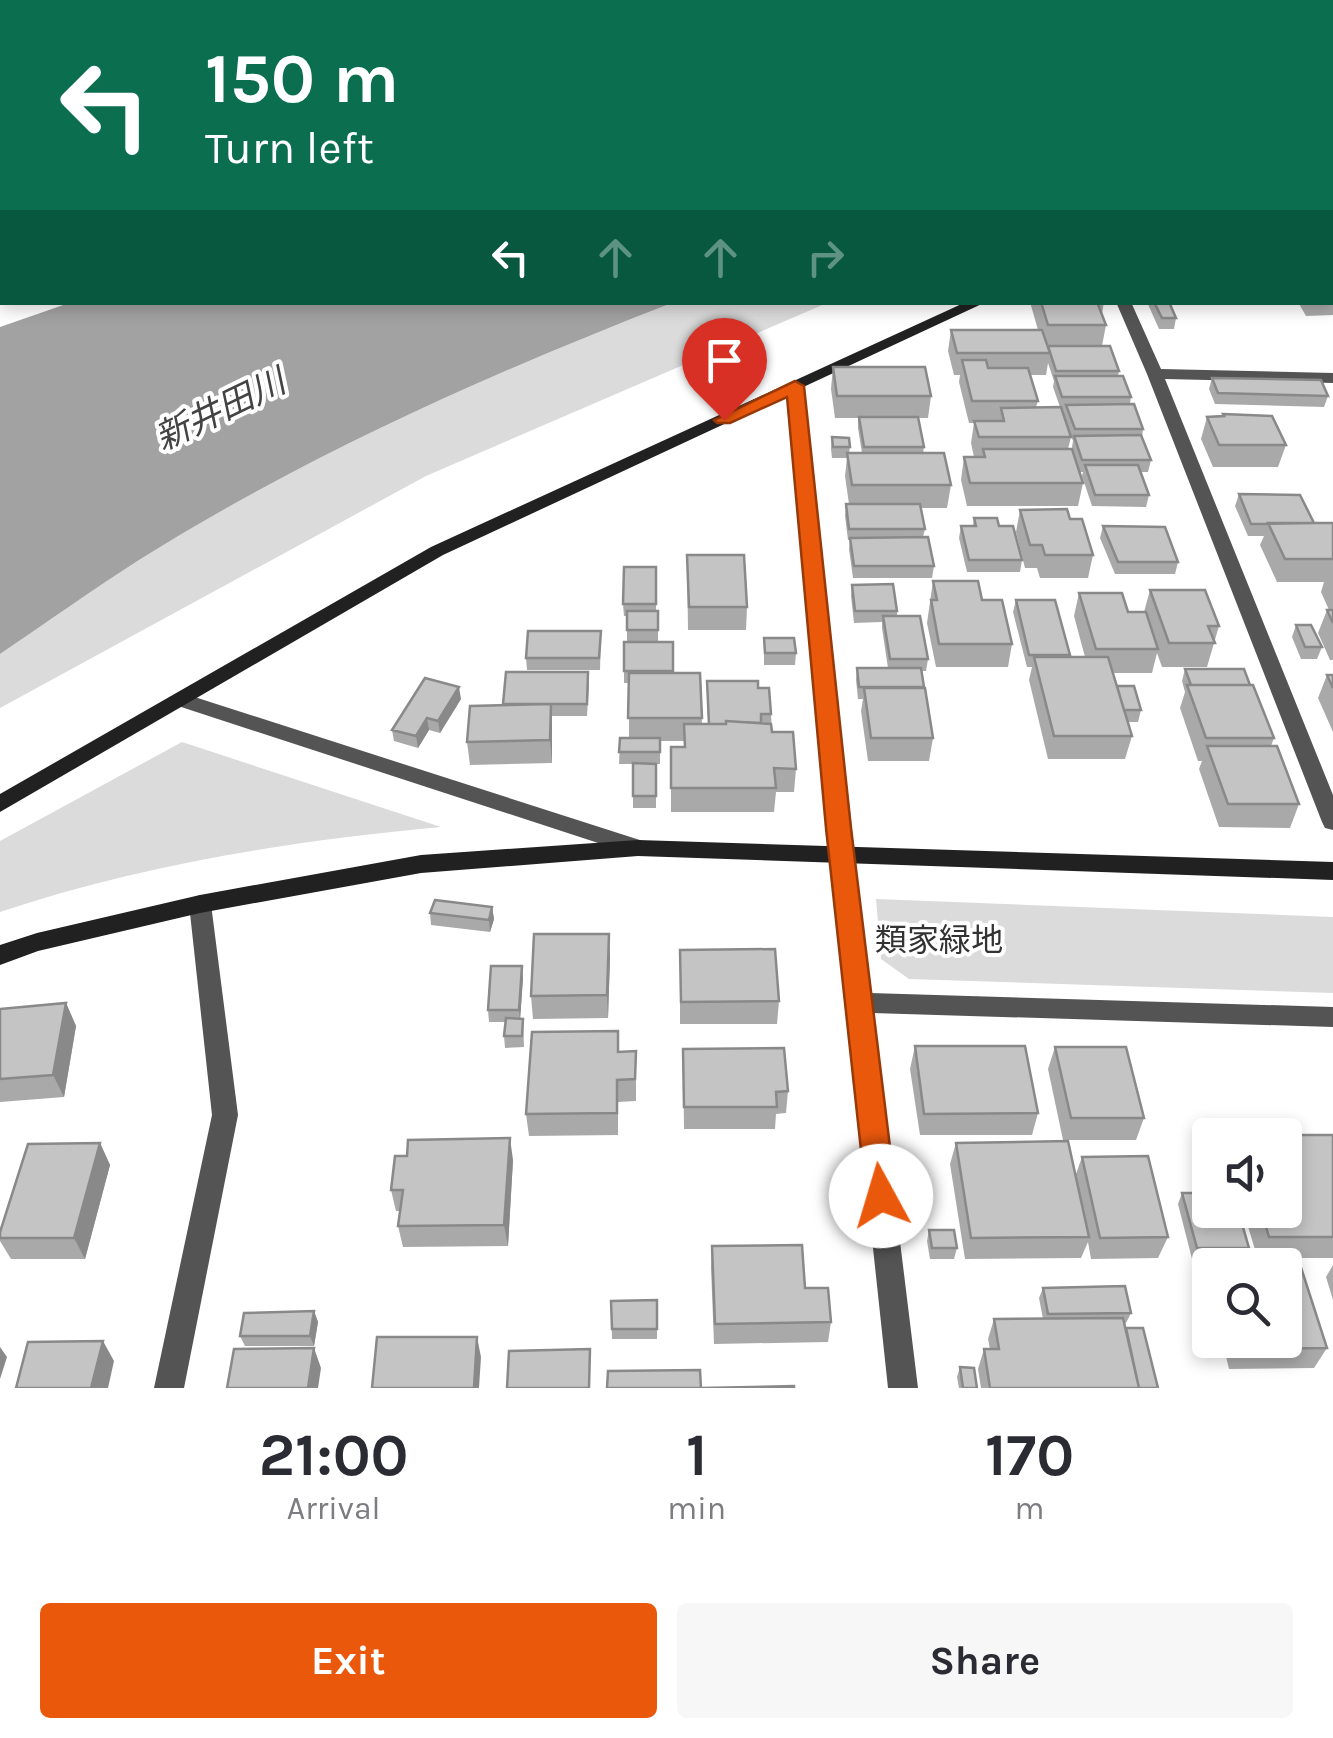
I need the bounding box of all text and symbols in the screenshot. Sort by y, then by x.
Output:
text: 150 m [205,38,399,120]
icon: left [40,40,170,170]
text: Turn left [205,122,374,174]
icon: left [483,230,538,285]
icon: ahead [588,230,643,285]
icon: ahead [693,230,748,285]
icon: right [798,230,853,285]
pin [682,318,767,421]
icon: arrive [697,333,752,388]
water label: 新井田川 [148,359,295,459]
park label: 類家緑地 [875,922,1003,959]
map controls [1192,1118,1302,1358]
button: sound [1192,1118,1302,1228]
position arrow [829,1144,933,1248]
button: search [1192,1248,1302,1358]
text: 21:00 [259,1420,409,1490]
text: 1 [686,1420,707,1490]
text: 170 [985,1420,1074,1490]
text: Arrival [287,1490,381,1527]
text: min [667,1490,726,1527]
text: m [1015,1490,1045,1527]
button: Exit [40,1603,657,1718]
button: Share [677,1603,1293,1718]

